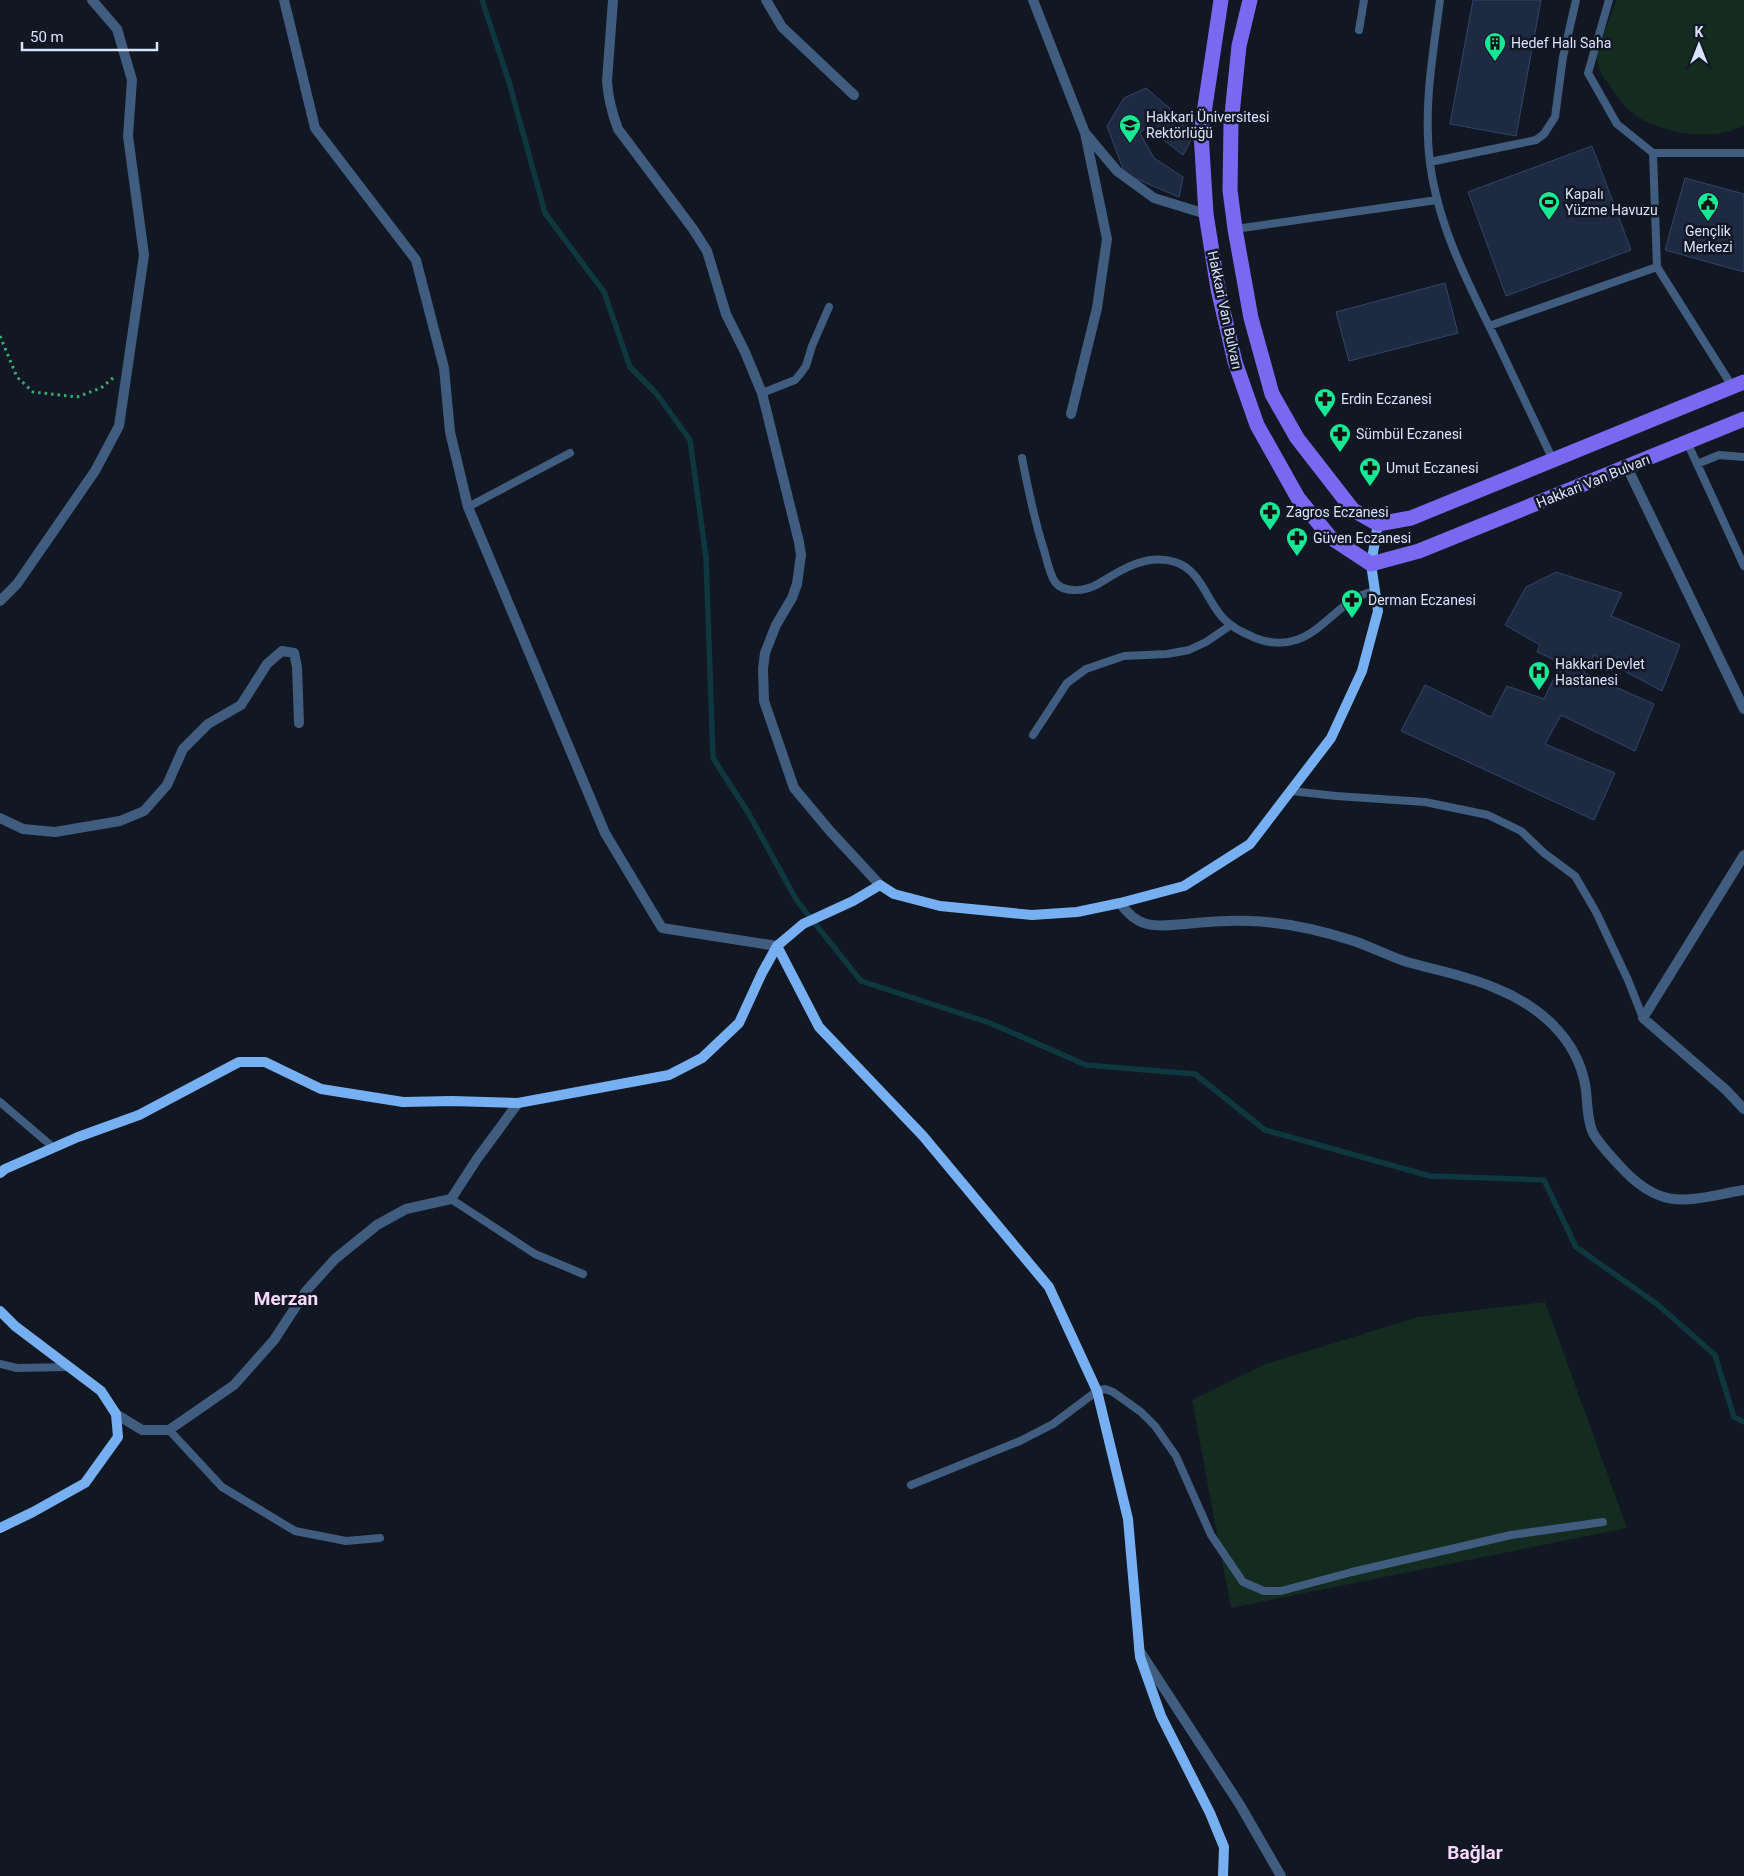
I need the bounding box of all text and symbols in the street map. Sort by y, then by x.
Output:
scale bar [22,20,158,52]
north arrow [1674,20,1724,70]
text: K [1695,24,1704,40]
text: 50 m [30,28,64,46]
building icon: Hedef Halı Saha [1483,31,1507,62]
place label: Hedef Halı Saha [1511,35,1611,51]
place label: Hakkari Üniversitesi Rektörlüğü [1146,109,1269,141]
school or university icon: Hakkari Üniversitesi Rektörlüğü [1118,113,1142,144]
place label: Kapalı Yüzme Havuzu [1565,186,1658,218]
sports icon: Kapalı Yüzme Havuzu [1537,190,1561,221]
public building icon: Gençlik Merkezi [1696,191,1720,222]
place label: Gençlik Merkezi [1683,223,1733,255]
street label: Hakkari Van Bulvarı [1205,249,1245,371]
pharmacy icon: Erdin Eczanesi [1313,387,1337,418]
place label: Erdin Eczanesi [1341,391,1432,407]
pharmacy icon: Sümbül Eczanesi [1328,422,1352,453]
place label: Sümbül Eczanesi [1356,426,1462,442]
street label: Hakkari Van Bulvarı [1534,451,1652,511]
pharmacy icon: Umut Eczanesi [1358,456,1382,487]
place label: Umut Eczanesi [1386,460,1479,476]
pharmacy icon: Zagros Eczanesi [1258,500,1282,531]
place label: Zagros Eczanesi [1286,504,1389,520]
pharmacy icon: Güven Eczanesi [1285,526,1309,557]
place label: Güven Eczanesi [1313,530,1411,546]
pharmacy icon: Derman Eczanesi [1340,588,1364,619]
place label: Derman Eczanesi [1368,592,1476,608]
place label: Hakkari Devlet Hastanesi [1555,656,1645,688]
hospital icon: Hakkari Devlet Hastanesi [1527,660,1551,691]
district label: Merzan [254,1287,318,1310]
district label: Bağlar [1447,1841,1503,1864]

